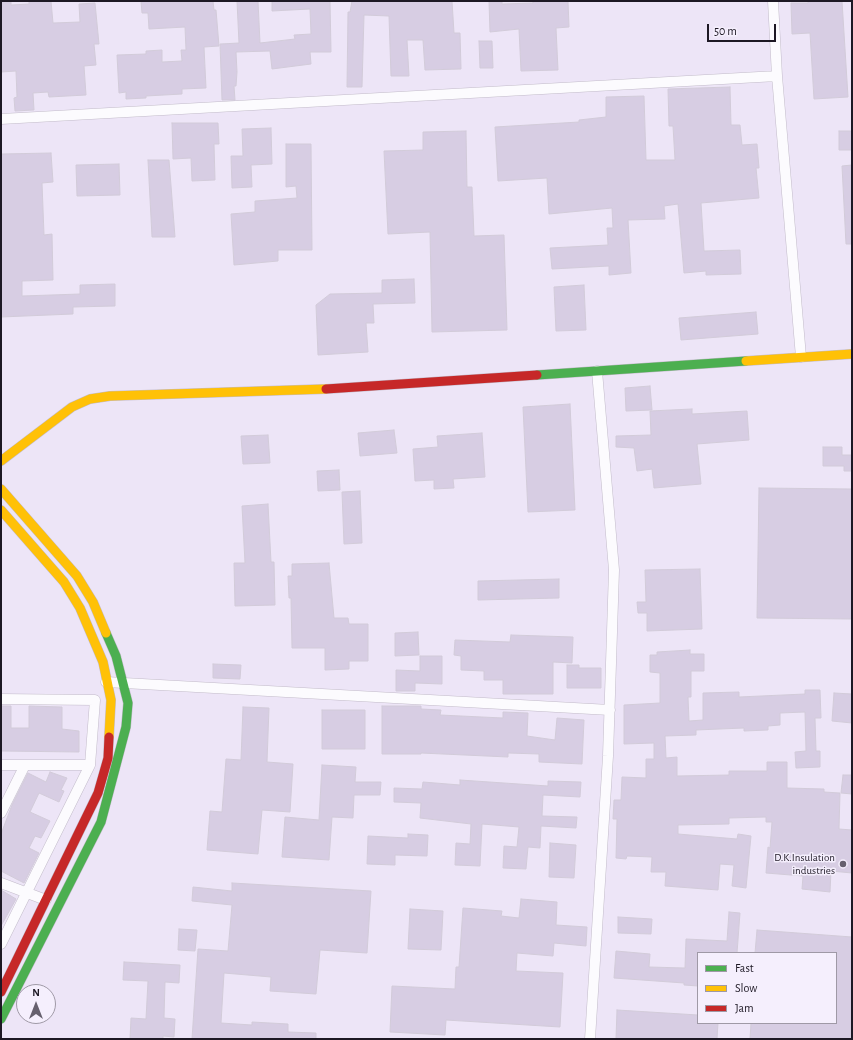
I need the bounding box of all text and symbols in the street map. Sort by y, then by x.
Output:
scale bar [709,16,778,42]
text: 50 m [714,25,737,37]
place label: D.K.Insulation industries [774,851,835,877]
marker: D.K.Insulation industries [838,859,848,869]
legend [697,952,837,1024]
text: Fast [735,962,754,974]
text: Slow [735,982,757,994]
north arrow [16,984,56,1024]
text: N [32,987,40,998]
text: Jam [735,1002,754,1014]

